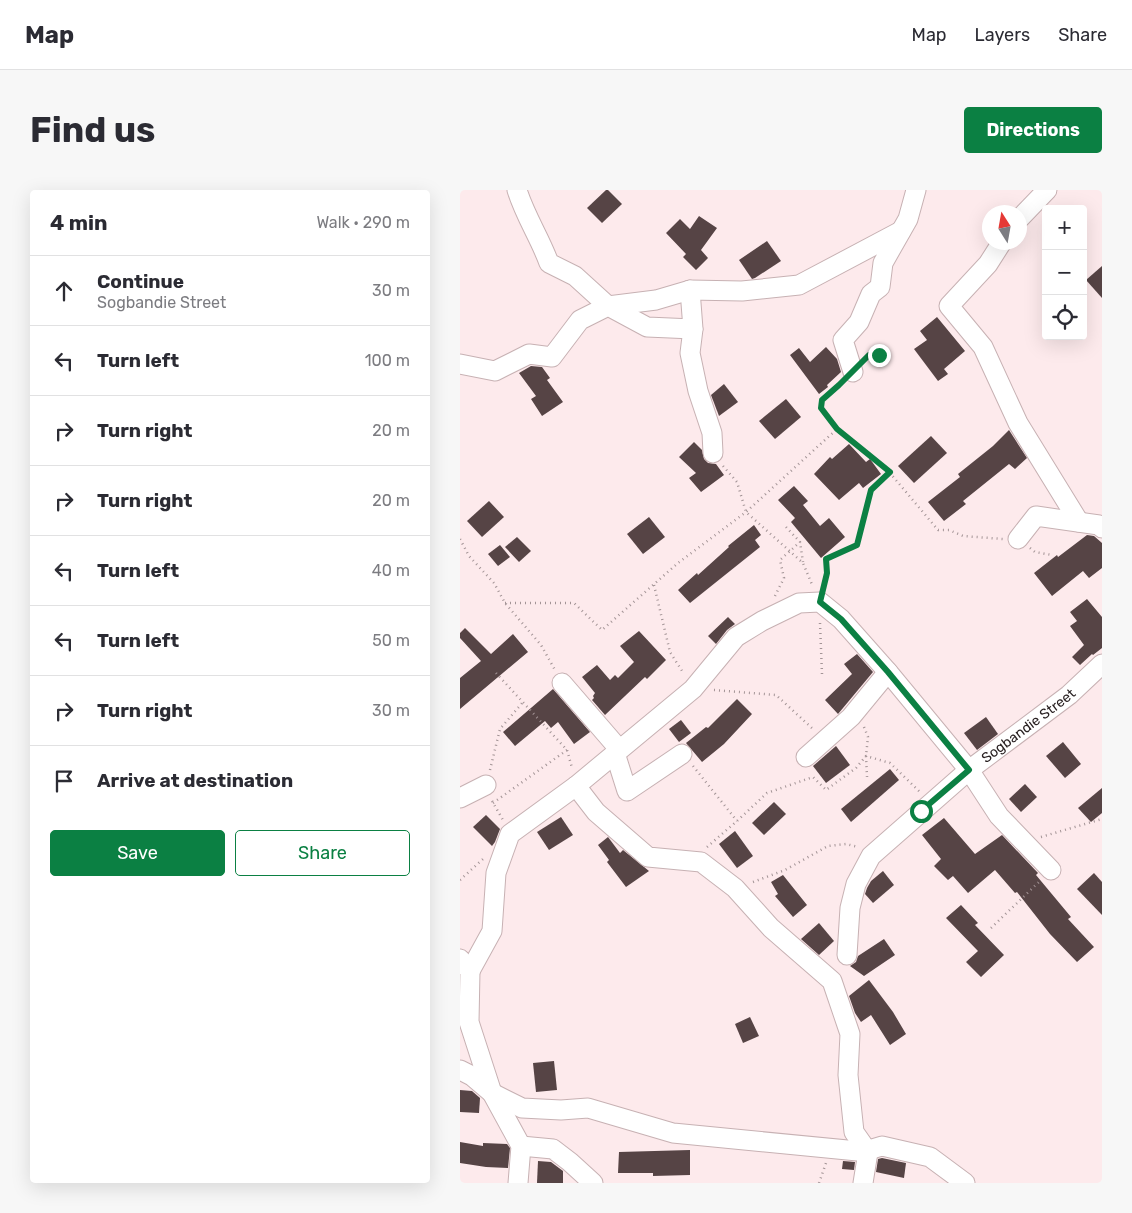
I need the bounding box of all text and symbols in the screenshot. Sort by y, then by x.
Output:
text: Map [25,21,74,49]
text: Map [912,24,947,46]
text: Layers [975,24,1030,46]
text: Share [1058,24,1107,46]
button: Directions [964,107,1102,153]
text: Find us [30,109,155,151]
north arrow [982,205,1027,250]
map controls [1042,205,1087,340]
button: + [1042,205,1087,250]
text: 4 min [50,210,108,235]
text: Walk · 290 m [316,213,410,232]
button: − [1042,250,1087,295]
text: Continue [97,270,184,293]
icon: ahead [50,277,78,305]
text: 30 m [372,281,410,300]
text: Sogbandie Street [97,293,226,312]
button: locate [1042,295,1087,340]
route end [868,344,891,367]
icon: left [50,347,78,375]
text: Turn left [97,349,179,372]
text: 100 m [365,351,410,370]
icon: right [50,417,78,445]
text: Turn right [97,419,192,442]
text: 20 m [372,421,410,440]
icon: right [50,487,78,515]
text: Turn right [97,489,192,512]
text: 20 m [372,491,410,510]
icon: left [50,557,78,585]
text: Turn left [97,559,179,582]
text: 40 m [372,561,410,580]
icon: left [50,627,78,655]
text: Turn left [97,629,179,652]
text: 50 m [372,631,410,650]
street label: Sogbandie Street [978,685,1079,766]
icon: right [50,697,78,725]
text: Turn right [97,699,192,722]
text: 30 m [372,701,410,720]
icon: arrive [50,767,78,795]
text: Arrive at destination [97,769,293,792]
route start [910,800,933,823]
button: Save [50,830,225,876]
button: Share [235,830,410,876]

